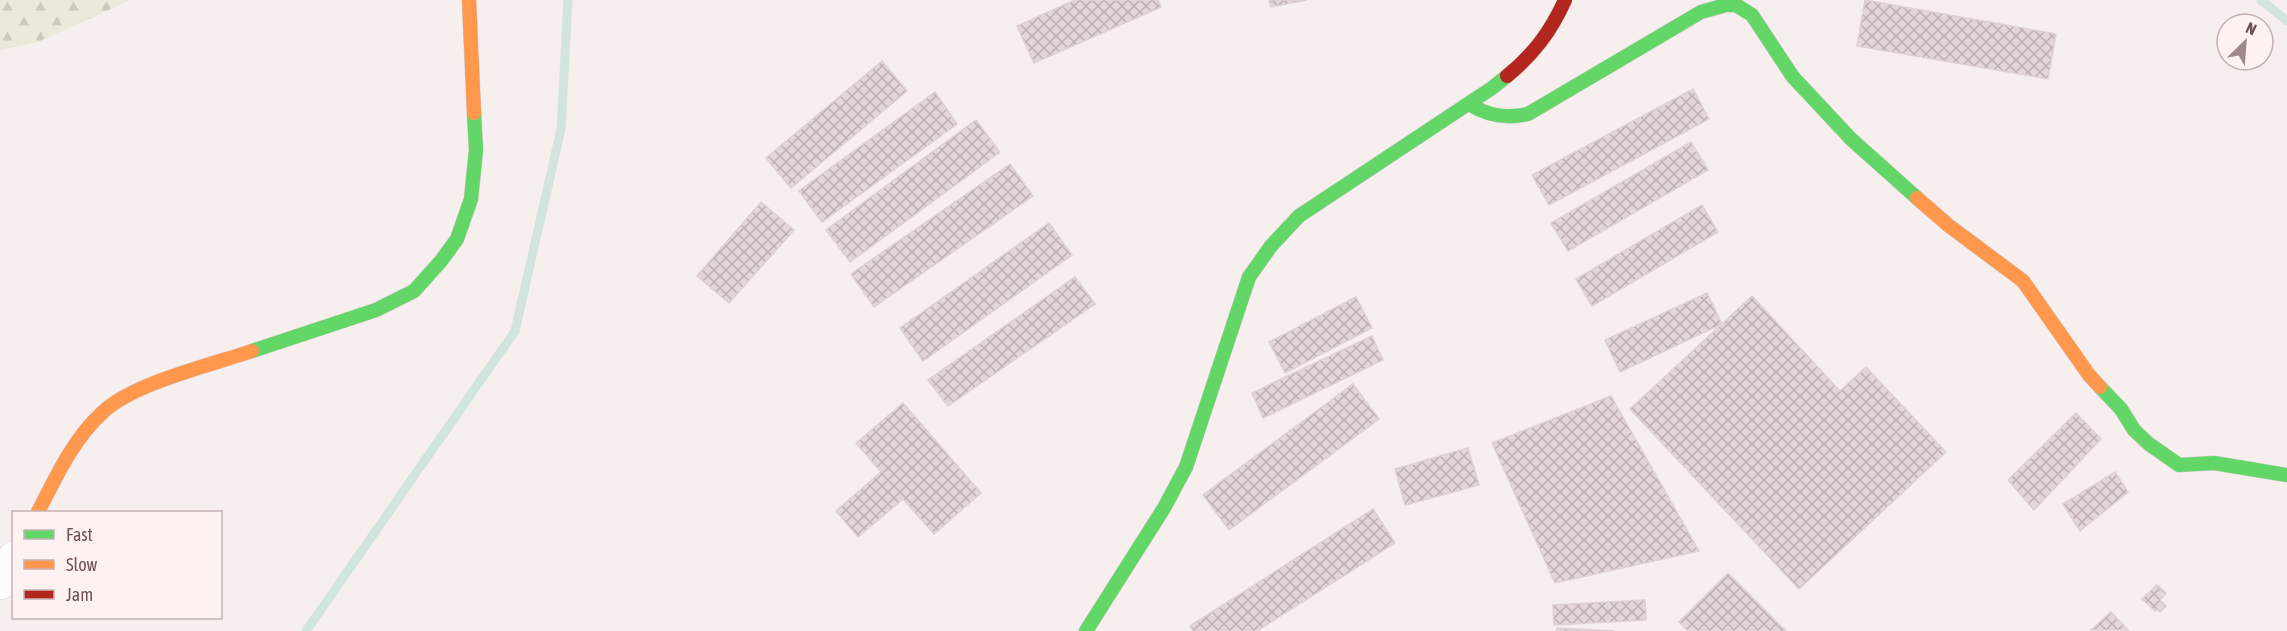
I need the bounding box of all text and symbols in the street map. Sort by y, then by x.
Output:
north arrow [2215,12,2275,72]
text: N [2243,18,2259,39]
legend [12,511,222,619]
text: Fast [66,524,93,545]
text: Slow [66,554,97,575]
text: Jam [66,584,93,605]

